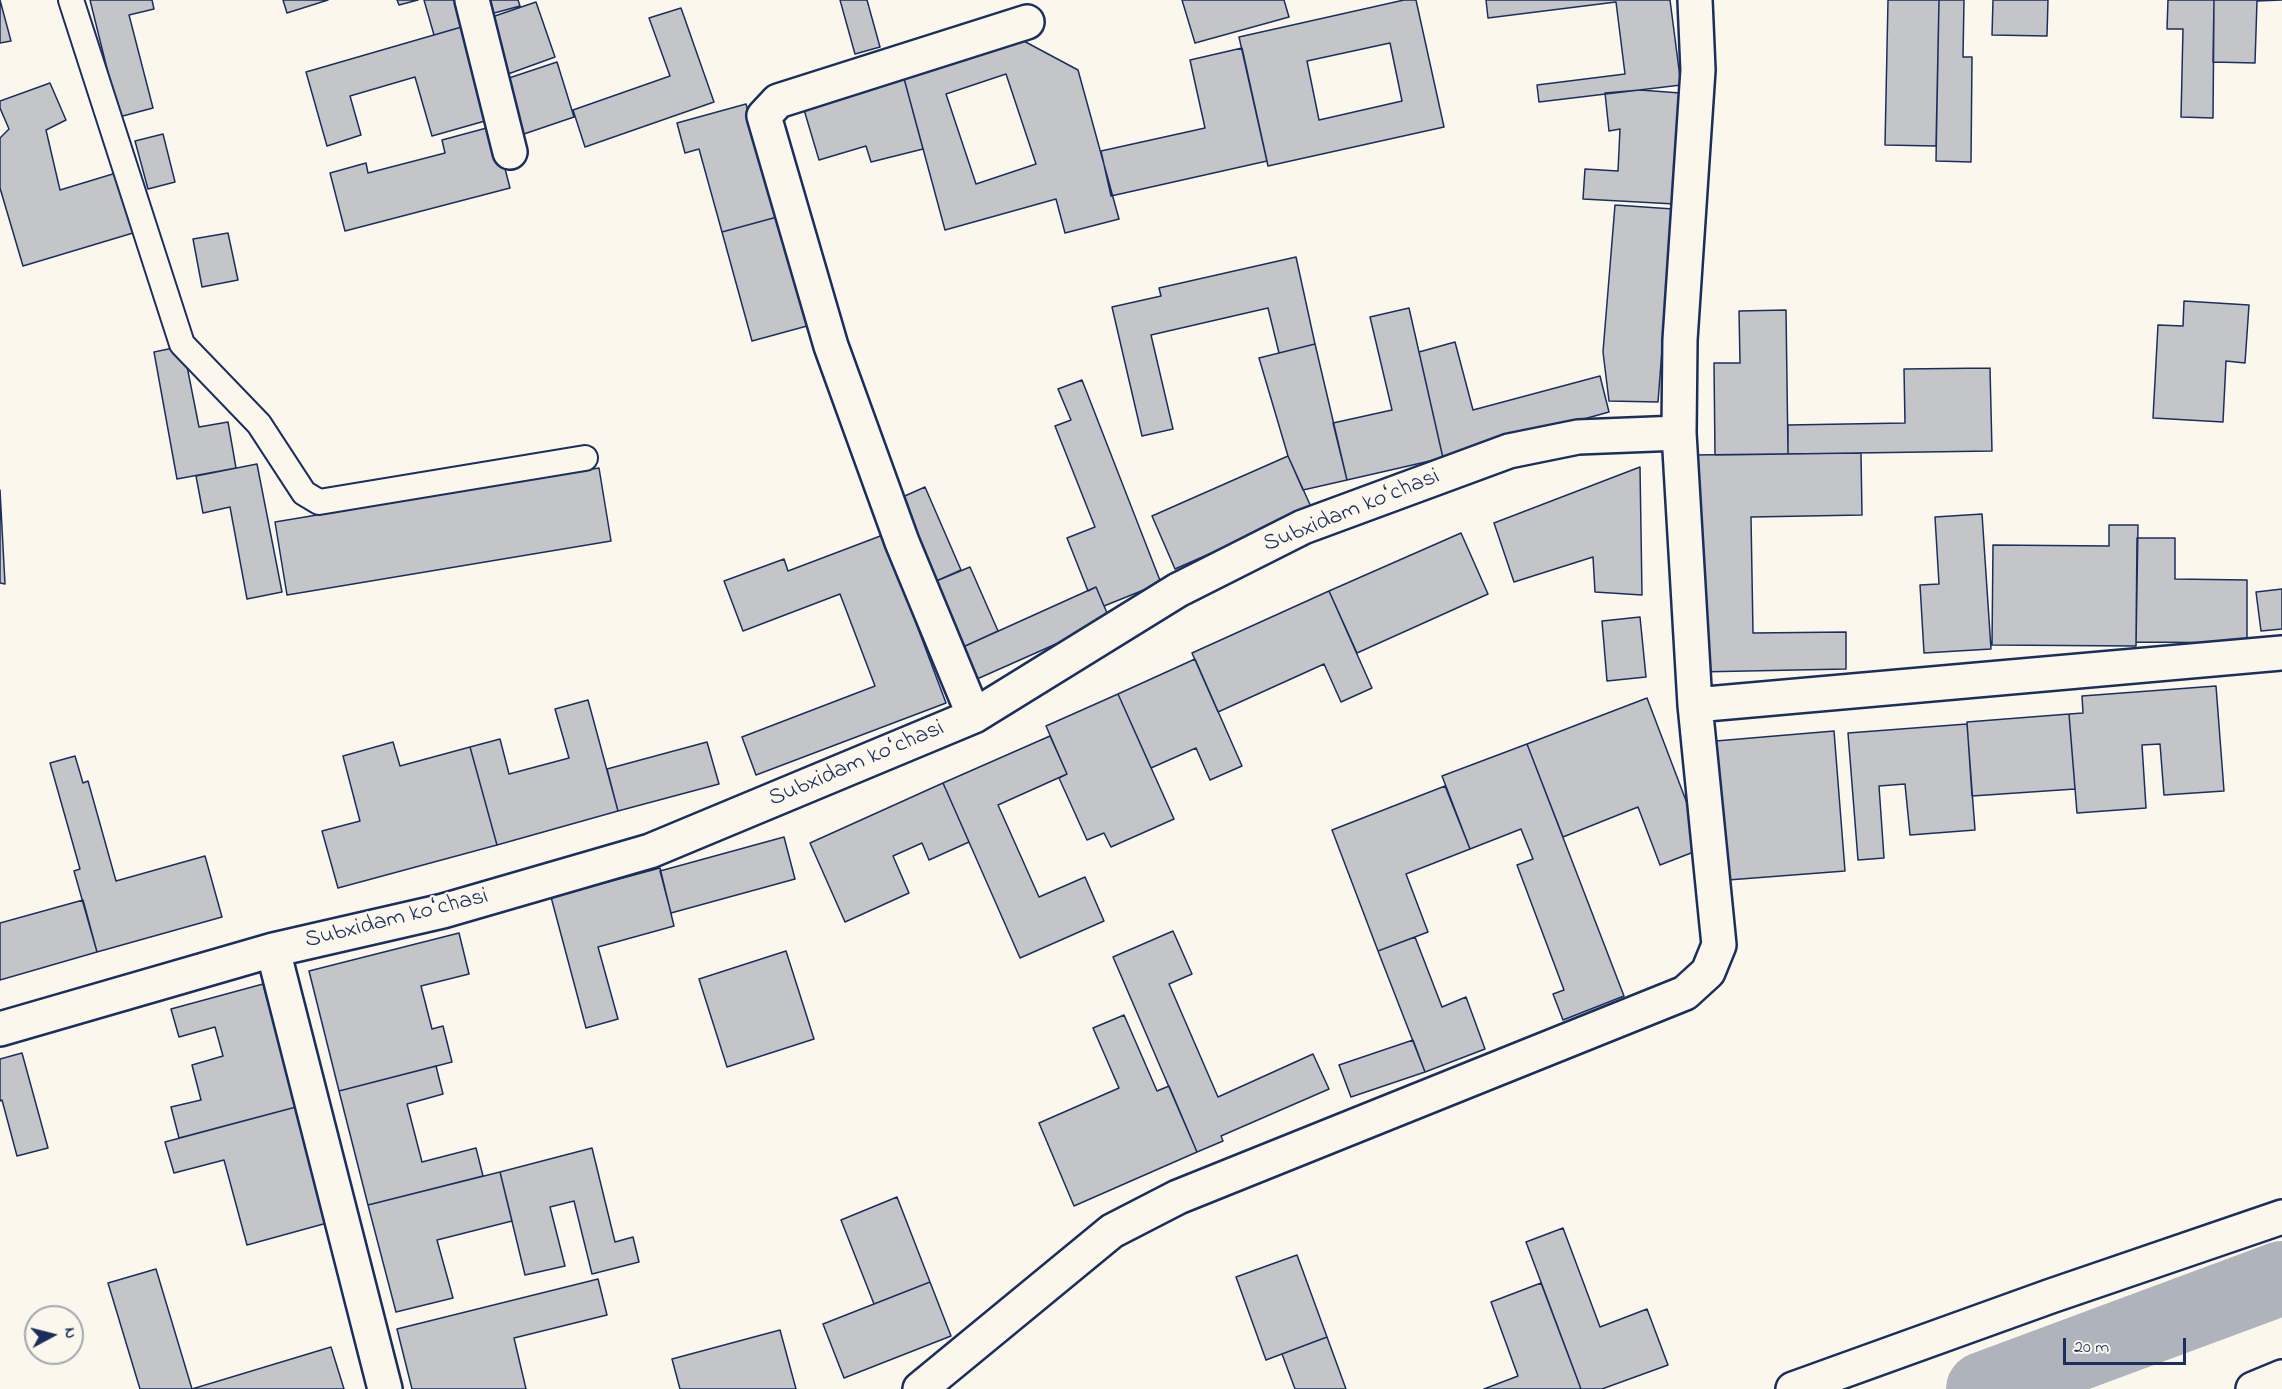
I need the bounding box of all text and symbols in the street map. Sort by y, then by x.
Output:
street label: Subxidam koʻchasi [1260,463,1444,561]
street label: Subxidam koʻchasi [765,715,949,815]
street label: Subxidam koʻchasi [302,883,492,957]
north arrow [24,1305,84,1365]
text: N [57,1326,82,1340]
scale bar [2066,1326,2189,1364]
text: 20 m [2074,1335,2109,1361]

